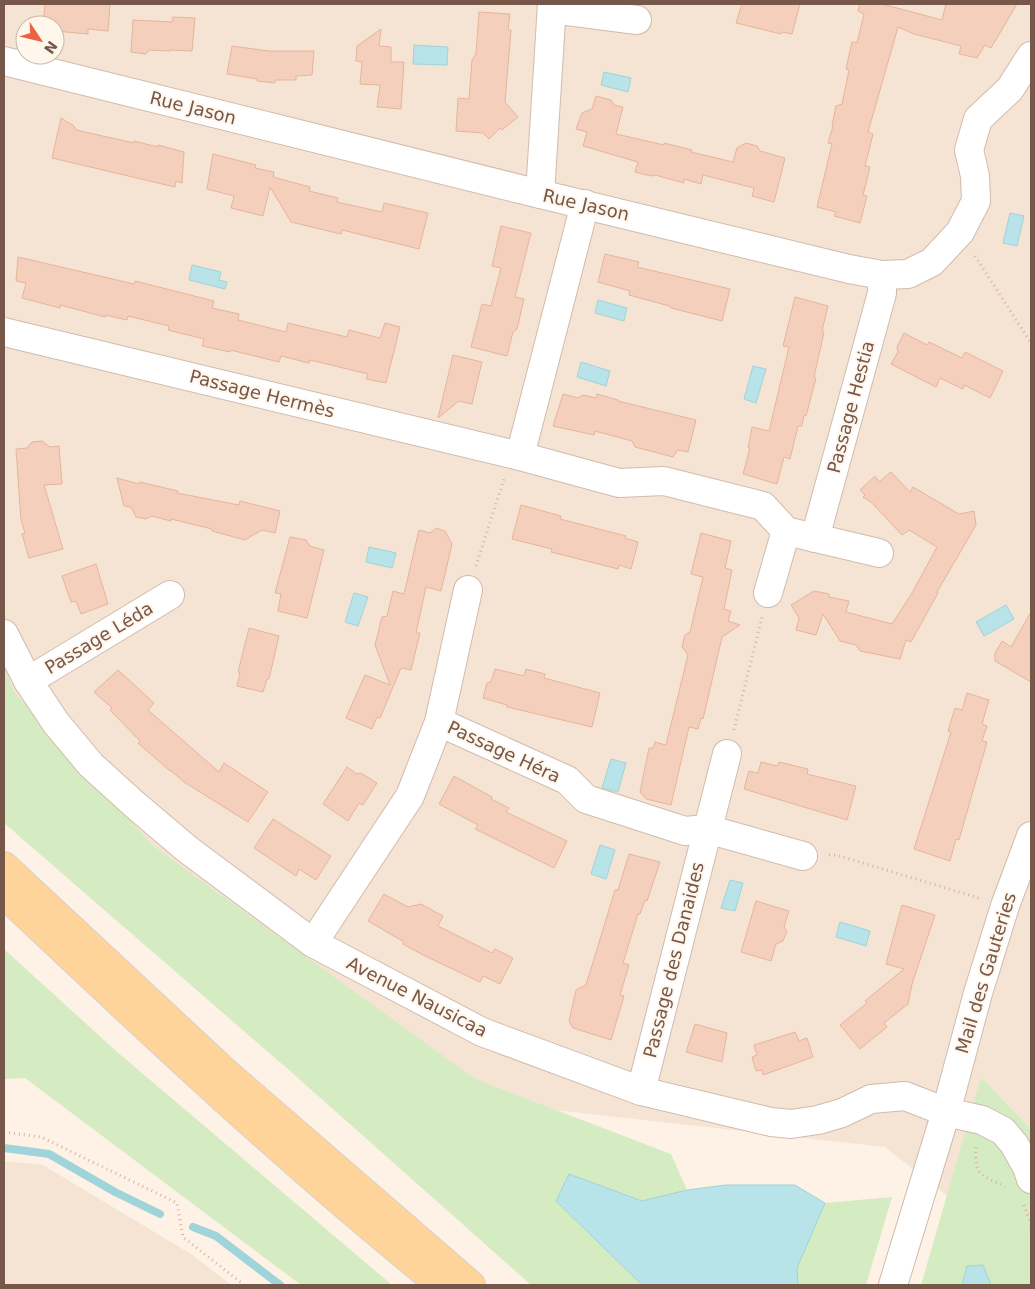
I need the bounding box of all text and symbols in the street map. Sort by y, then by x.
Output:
north arrow [15,15,65,65]
text: N [41,38,61,57]
street label: Rue Jason [148,87,238,128]
street label: Rue Jason [541,184,631,225]
street label: Passage Hestia [823,338,878,475]
street label: Passage Hermès [187,365,337,422]
street label: Passage Léda [41,597,157,678]
street label: Passage Héra [444,716,564,787]
street label: Passage des Danaides [639,860,708,1060]
street label: Mail des Gauteries [951,890,1020,1056]
street label: Avenue Nausicaa [343,952,491,1041]

